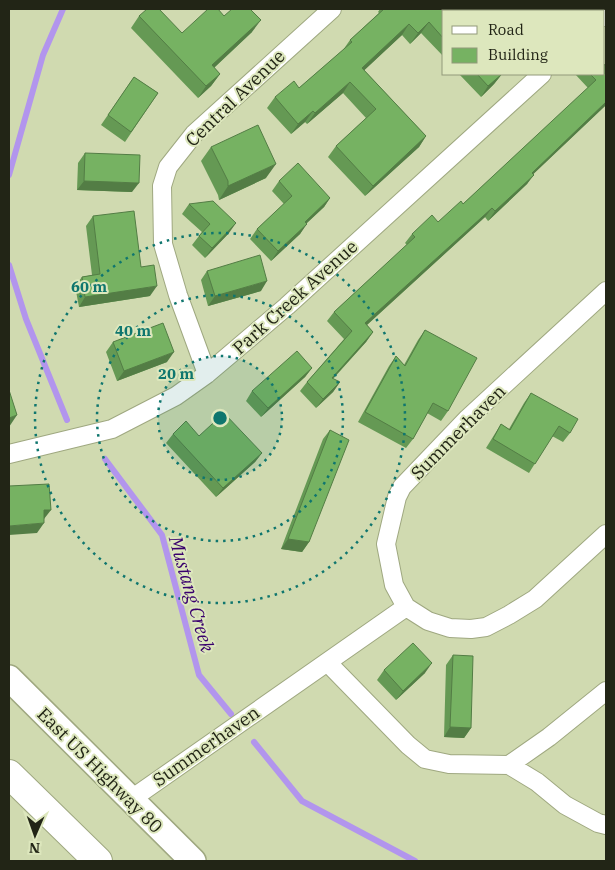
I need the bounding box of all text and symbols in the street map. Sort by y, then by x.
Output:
legend [442,10,605,75]
text: Road [488,20,524,39]
street label: Central Avenue [180,45,290,151]
text: Building [488,45,548,64]
street label: Park Creek Avenue [228,235,362,359]
text: 60 m [71,277,107,296]
text: 40 m [115,321,151,340]
text: 20 m [158,364,194,383]
street label: Summerhaven [406,380,510,484]
centre of rings [211,409,229,427]
water label: Mustang Creek [164,532,220,656]
street label: Summerhaven [148,701,264,791]
street label: East US Highway 80 [32,702,168,838]
north arrow [10,810,60,860]
text: N [29,839,40,857]

